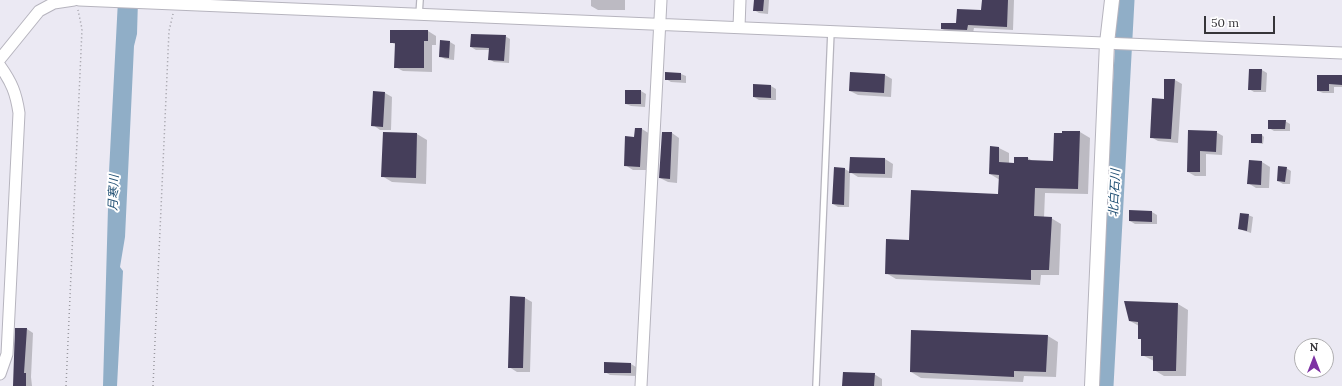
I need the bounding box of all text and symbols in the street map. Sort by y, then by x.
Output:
scale bar [1206,8,1277,34]
text: 50 m [1211,15,1239,30]
water label: 北白石川 [1107,169,1123,217]
water label: 月寒川 [106,175,122,211]
north arrow [1294,338,1334,378]
text: N [1310,340,1318,354]

